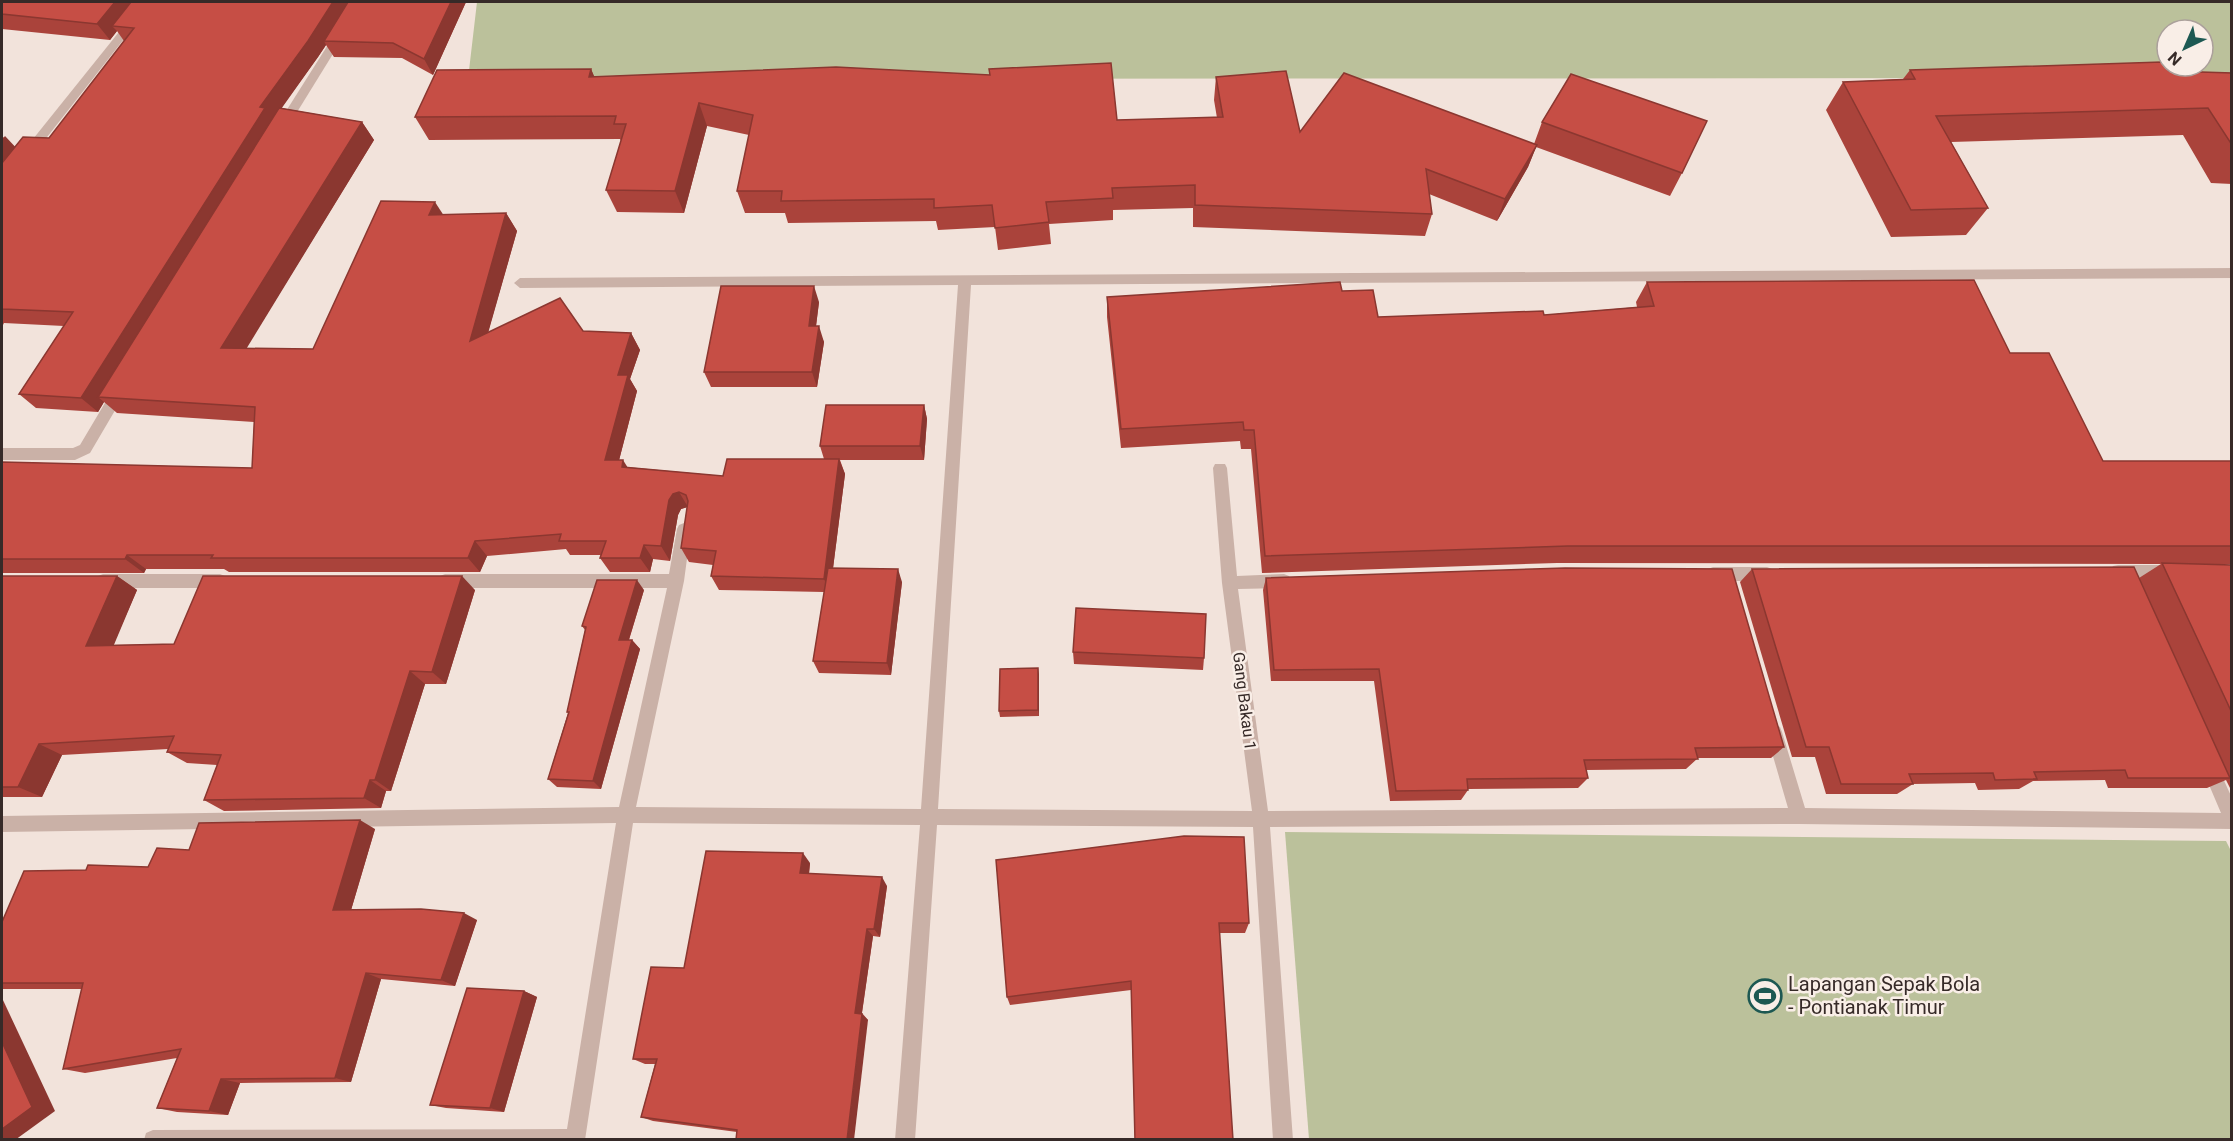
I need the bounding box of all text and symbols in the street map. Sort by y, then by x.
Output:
north arrow [2155,18,2215,78]
text: N [2164,48,2186,69]
street label: Gang Bakau 1 [1229,651,1260,751]
place label: Lapangan Sepak Bola - Pontianak Timur [1788,972,1980,1019]
sports icon: Lapangan Sepak Bola - Pontianak Timur [1747,978,1783,1014]

